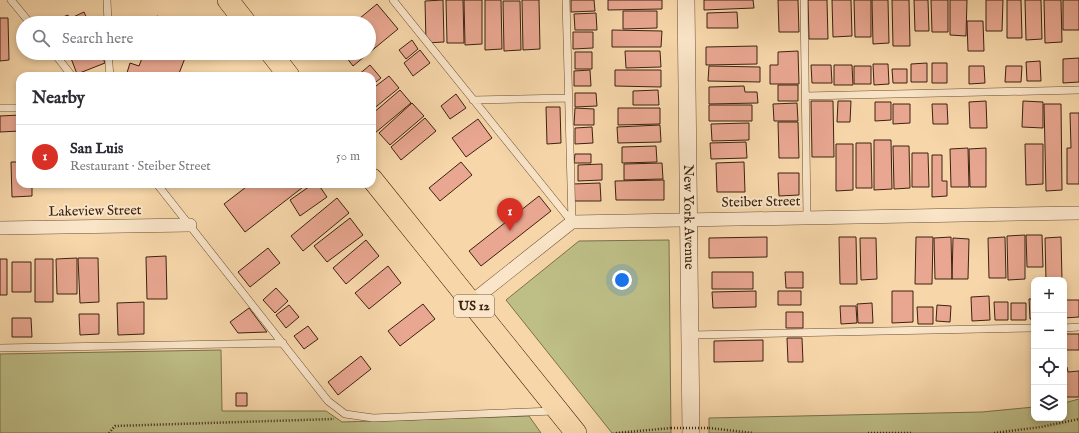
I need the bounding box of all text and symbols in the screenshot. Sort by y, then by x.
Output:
search box [16,16,376,60]
icon: search [30,27,52,49]
text: Search here [62,29,133,48]
text: Nearby [32,88,85,109]
text: San Luis [70,139,123,158]
text: 1 [43,148,47,165]
text: 50 m [336,148,360,165]
text: Restaurant · Steiber Street [70,158,211,175]
street label: New York Avenue [679,164,698,270]
street label: Steiber Street [721,192,801,212]
pin: 1 [497,198,523,231]
street label: Lakeview Street [48,201,142,221]
your location [612,270,632,290]
map controls [1031,277,1067,421]
button: + [1031,277,1067,313]
road number: US 12 [454,295,494,317]
button: − [1031,313,1067,349]
button: locate [1031,349,1067,385]
button: layers [1031,385,1067,421]

